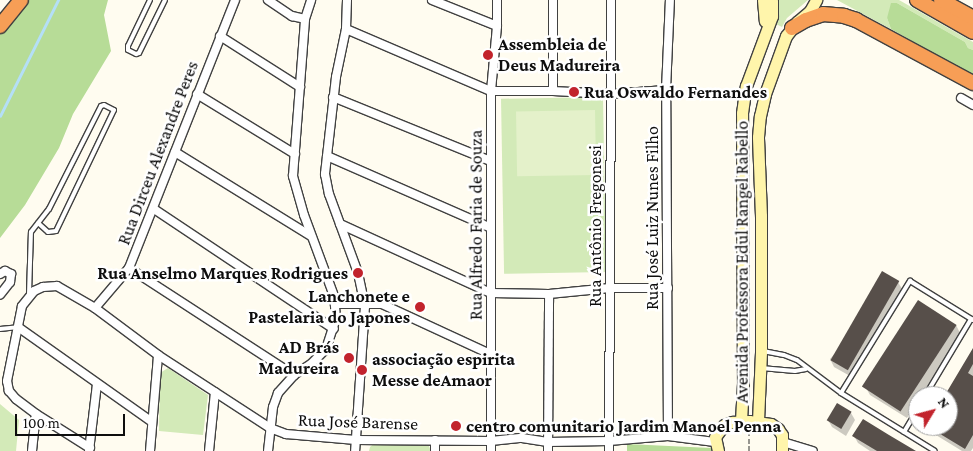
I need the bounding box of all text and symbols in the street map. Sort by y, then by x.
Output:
place label: Assembleia de Deus Madureira [498,34,620,76]
marker: Assembleia de Deus Madureira [482,49,494,61]
street label: Rua Dirceu Alexandre Peres [113,58,203,248]
place label: Rua Oswaldo Fernandes [584,81,767,103]
marker: Rua Oswaldo Fernandes [568,86,580,98]
street label: Avenida Professora Edul Rangel Rabello [731,121,753,403]
street label: Rua José Luiz Nunes Filho [641,126,663,310]
street label: Rua Alfredo Faria de Souza [465,130,487,320]
street label: Rua Antônio Fregonesi [584,145,606,307]
place label: Rua Anselmo Marques Rodrigues [97,262,348,284]
marker: Rua Anselmo Marques Rodrigues [352,267,364,279]
place label: Lanchonete e Pastelaria do Japones [248,286,410,328]
marker: Lanchonete e Pastelaria do Japones [414,301,426,313]
place label: AD Brás Madureira [259,337,339,379]
place label: associação espirita Messe deAmaor [372,349,515,392]
marker: AD Brás Madureira [343,352,355,364]
marker: associação espirita Messe deAmaor [356,364,368,376]
north arrow [908,386,958,436]
text: N [935,394,953,411]
scale bar [18,404,128,436]
street label: Rua José Barense [297,409,419,435]
text: 100 m [23,415,60,431]
place label: centro comunitario Jardim Manoel Penna [466,415,781,437]
marker: centro comunitario Jardim Manoel Penna [450,420,462,432]

